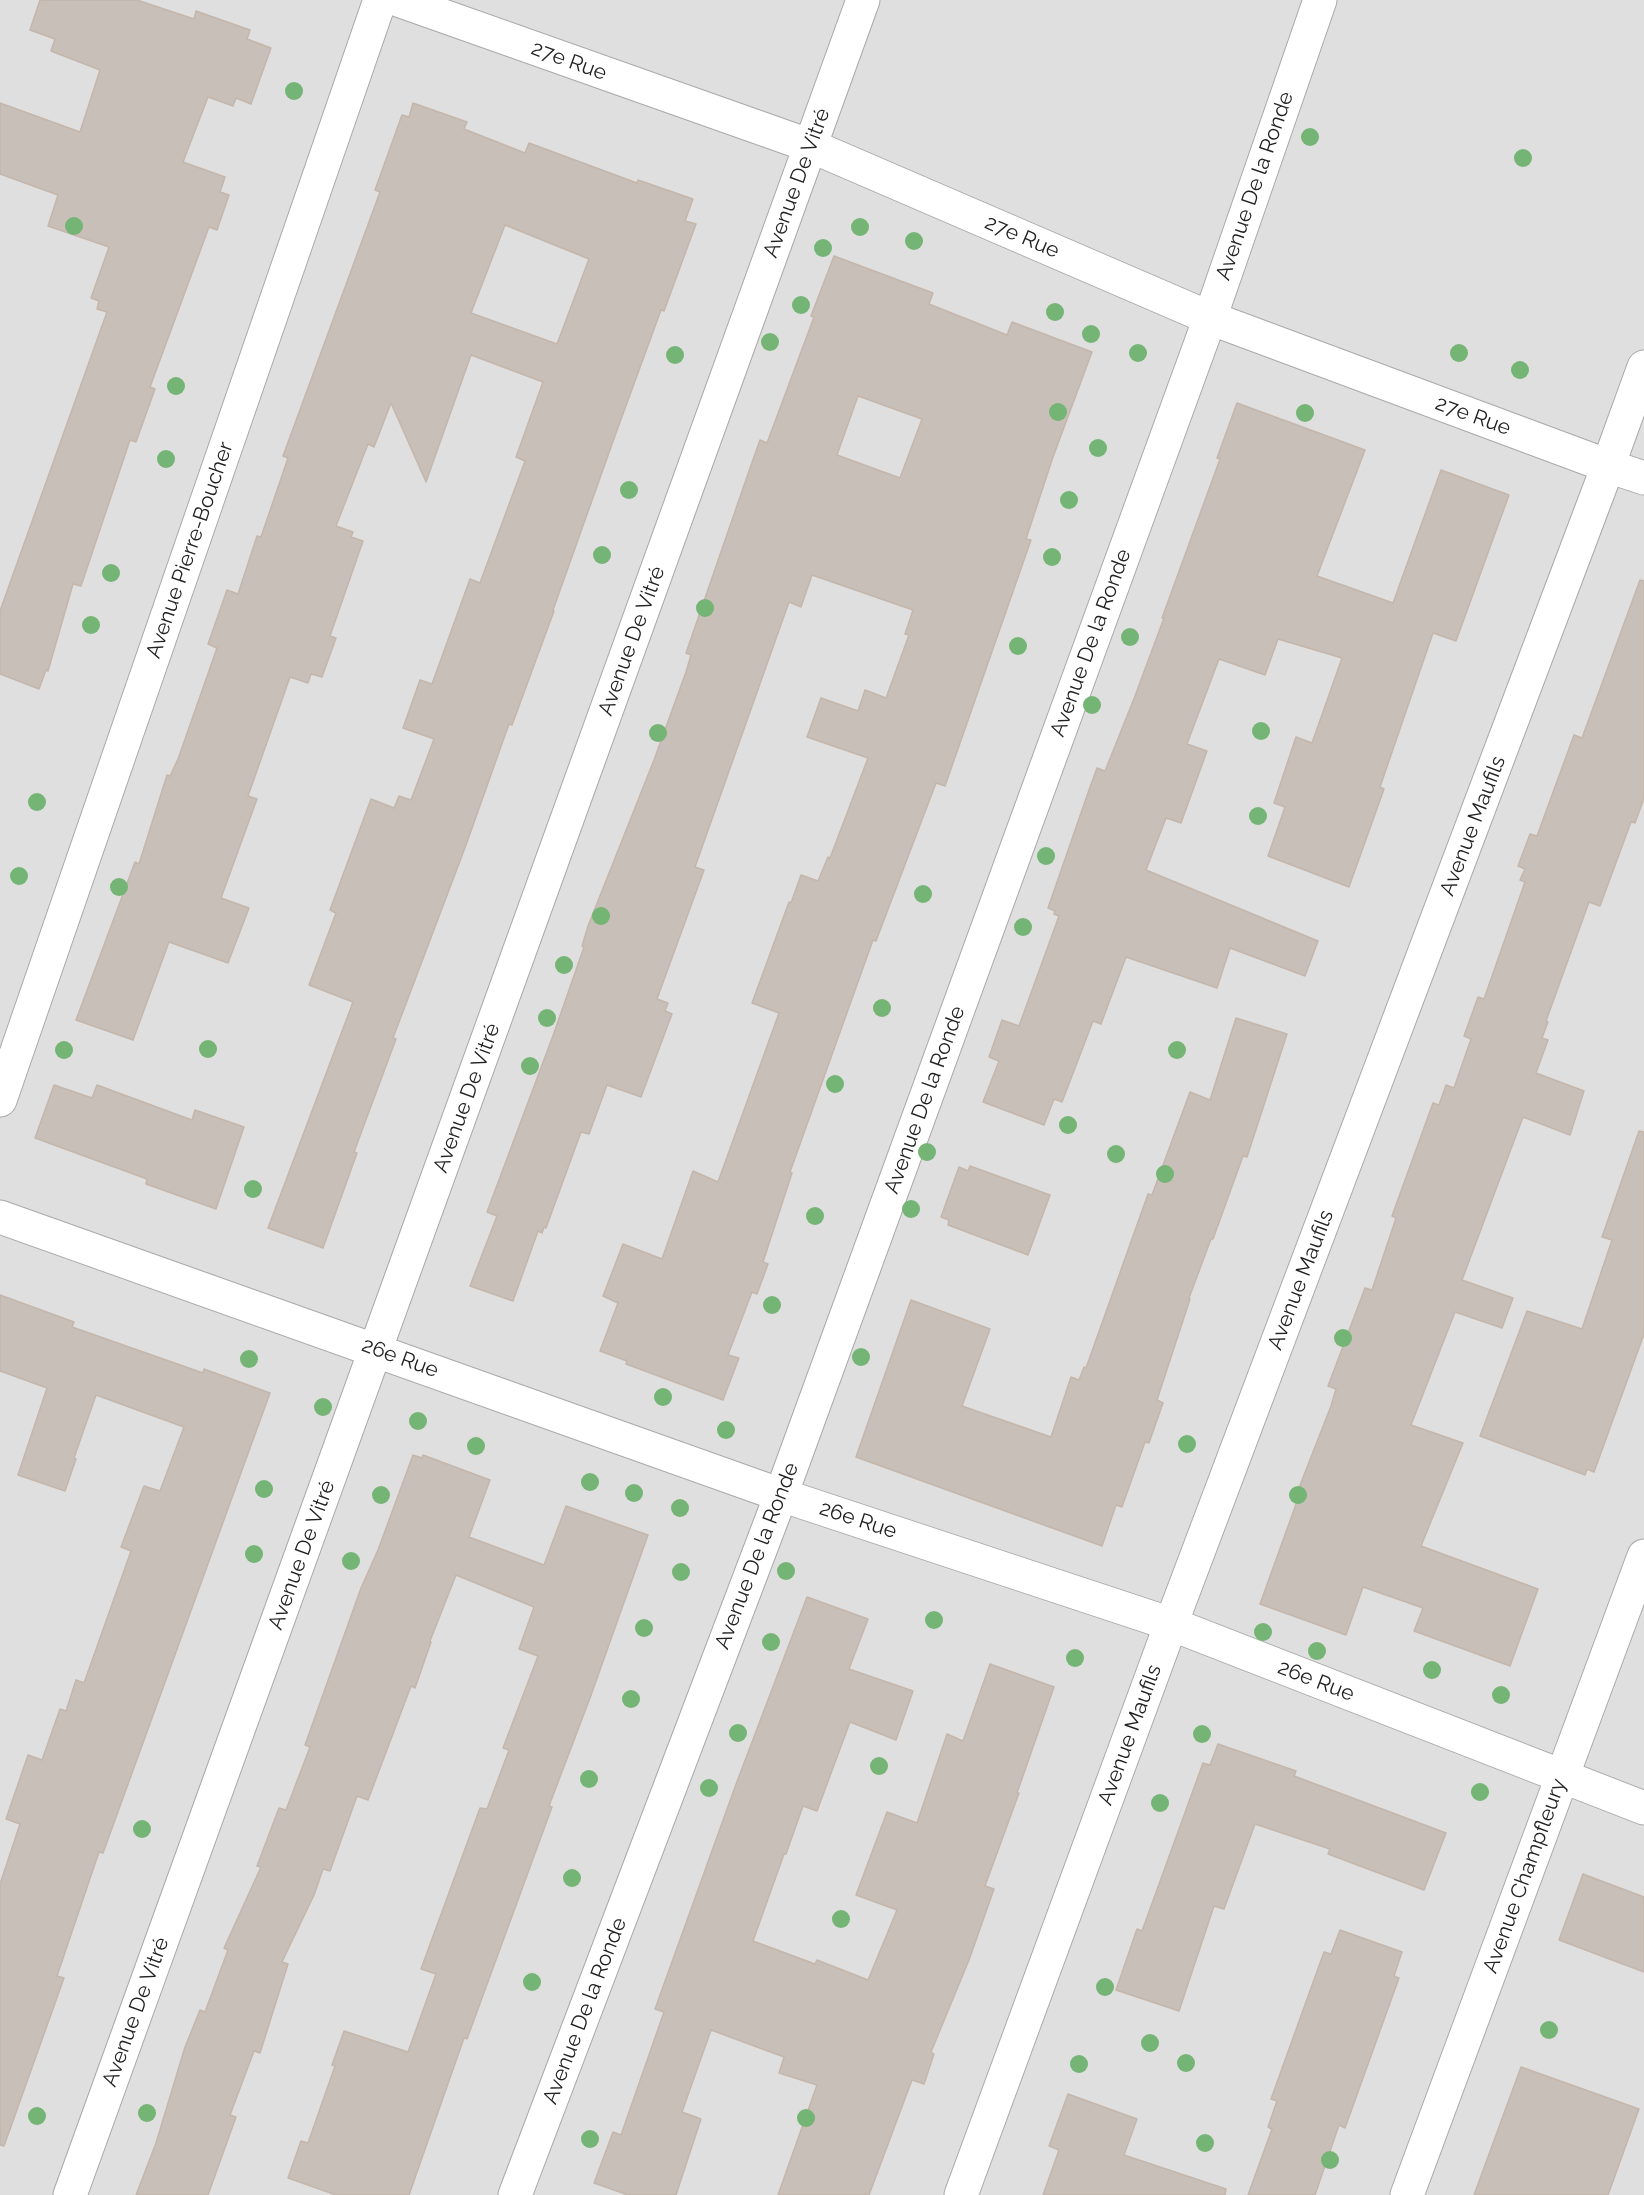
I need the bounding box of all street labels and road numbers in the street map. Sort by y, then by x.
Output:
street label: 27e Rue [528,36,610,86]
street label: Avenue De la Ronde [1211,88,1299,284]
street label: Avenue De Vitré [758,105,836,261]
street label: 27e Rue [981,210,1063,264]
street label: 27e Rue [1432,391,1514,441]
street label: Avenue Pierre-Boucher [141,439,239,661]
street label: Avenue De la Ronde [1045,546,1137,740]
street label: Avenue De Vitré [593,563,671,719]
street label: Avenue Maufils [1435,753,1511,899]
street label: Avenue De la Ronde [879,1003,971,1197]
street label: Avenue De Vitré [428,1020,506,1176]
street label: Avenue Maufils [1263,1207,1339,1353]
street label: 26e Rue [358,1333,442,1383]
street label: Avenue De la Ronde [710,1459,804,1653]
street label: Avenue De Vitré [263,1477,341,1633]
street label: 26e Rue [816,1496,900,1544]
street label: 26e Rue [1274,1655,1358,1707]
street label: Avenue Maufils [1093,1661,1167,1809]
street label: Avenue Champfleury [1478,1775,1572,1977]
street label: Avenue De la Ronde [538,1914,632,2108]
street label: Avenue De Vitré [97,1934,175,2090]

